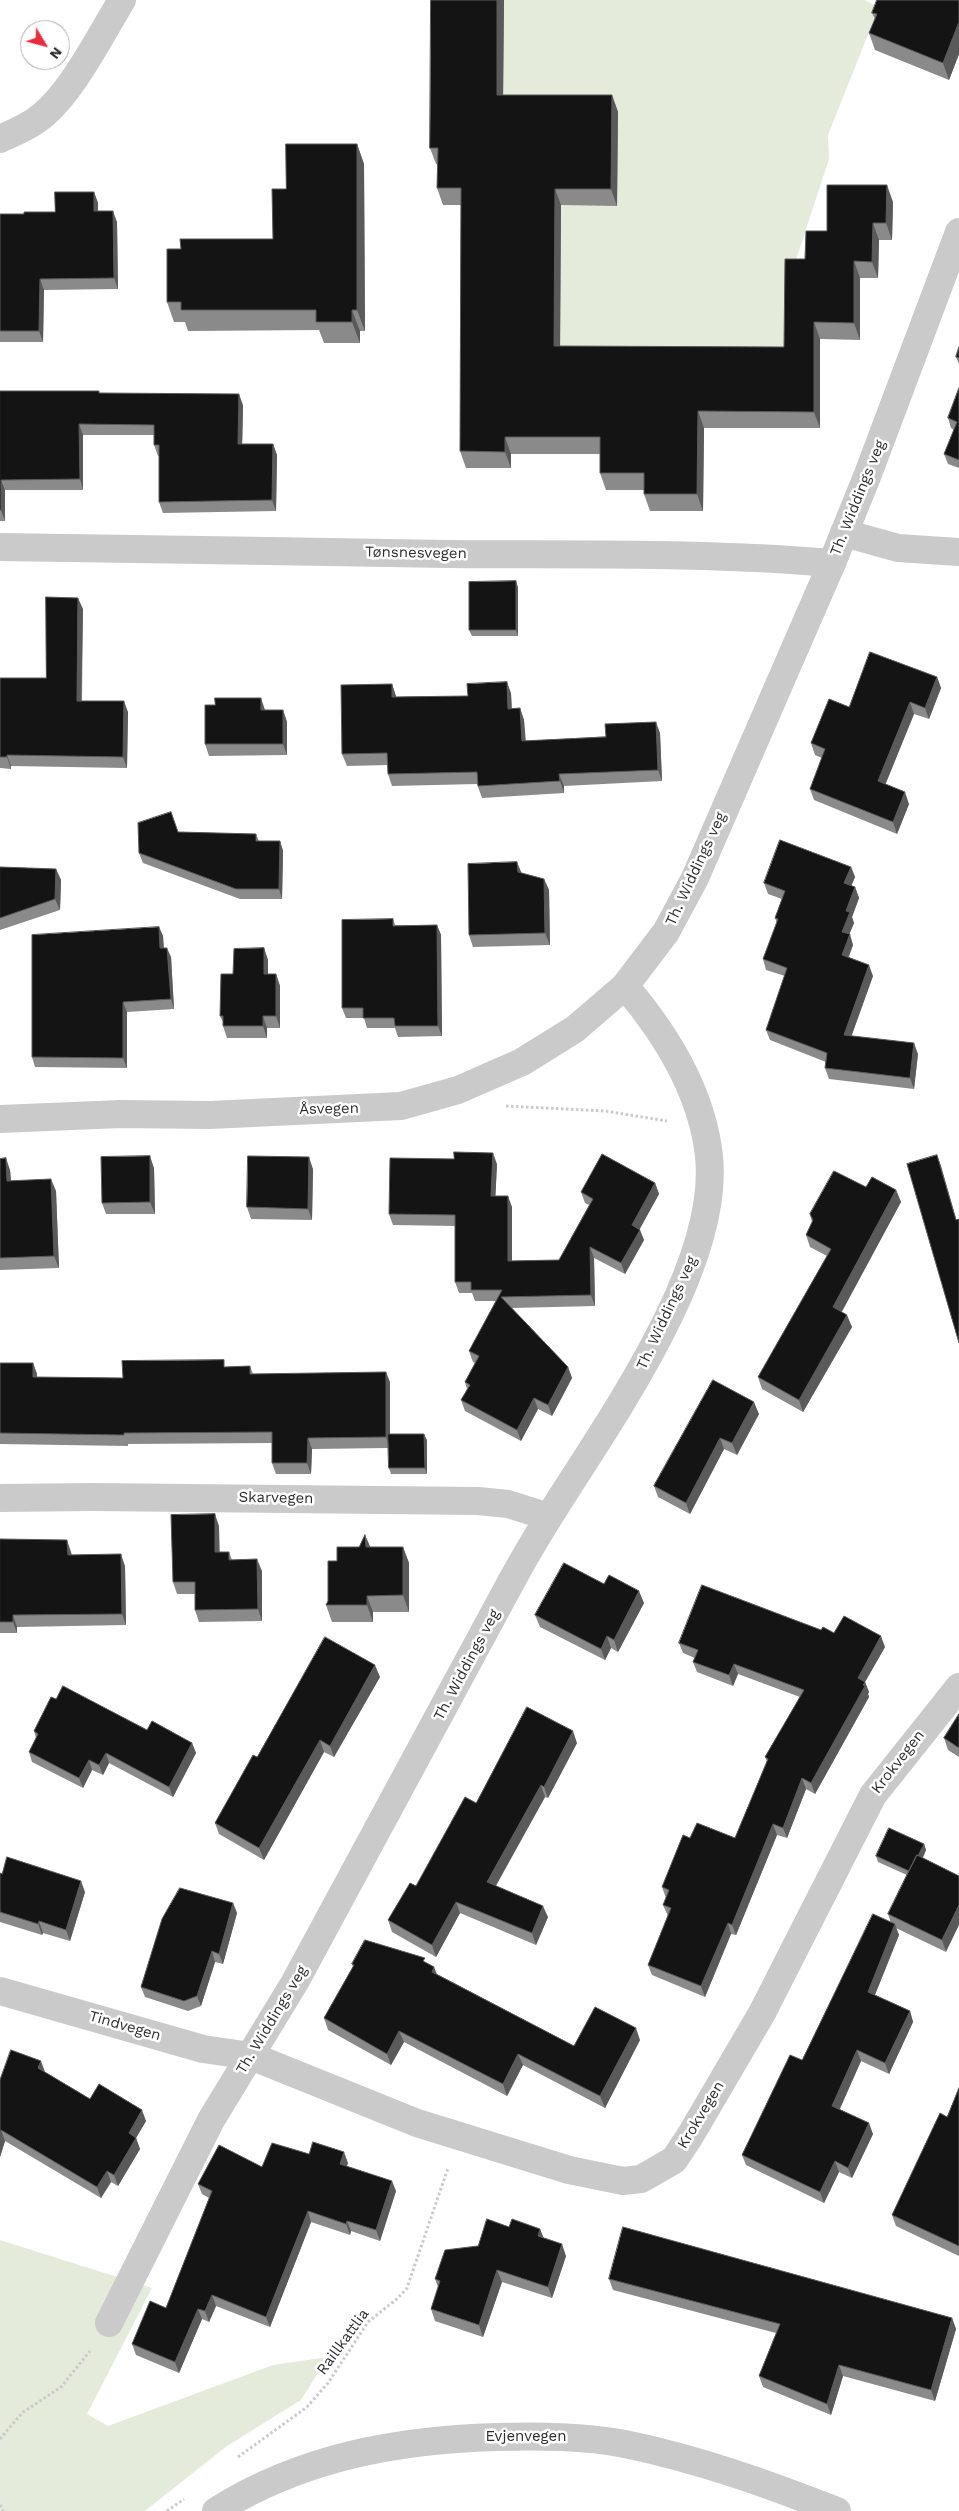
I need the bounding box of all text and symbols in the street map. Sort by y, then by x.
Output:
north arrow [20,20,70,70]
text: N [47,44,66,62]
street label: Th. Widdings veg [827,438,889,558]
street label: Tønsnesvegen [365,543,467,563]
street label: Th. Widdings veg [662,809,730,929]
street label: Åsvegen [299,1099,359,1119]
street label: Th. Widdings veg [633,1253,701,1373]
street label: Skarvegen [238,1488,314,1508]
street label: Th. Widdings veg [430,1606,504,1724]
street label: Krokvegen [868,1727,928,1797]
street label: Th. Widdings veg [233,1963,311,2077]
street label: Tindvegen [87,2007,163,2045]
street label: Krokvegen [674,2078,728,2152]
street label: Raillkattlia [313,2306,373,2378]
street label: Evjenvegen [486,2428,566,2446]

